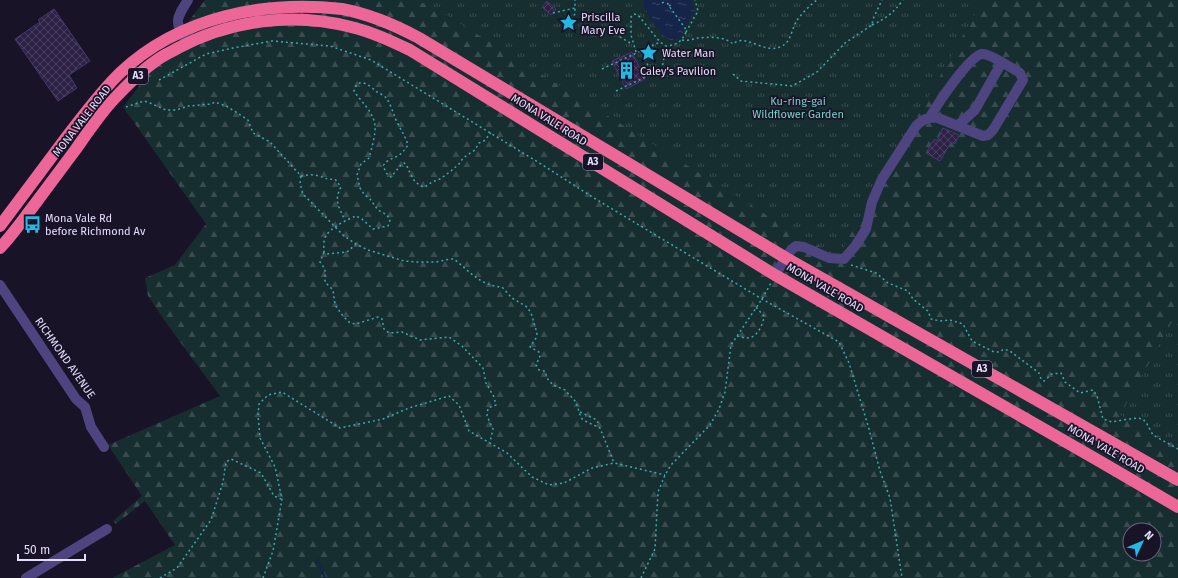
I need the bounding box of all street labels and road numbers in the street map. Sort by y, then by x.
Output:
road number: A3 [128,68,148,84]
street label: MONA VALE ROAD [50,83,114,159]
street label: MONA VALE ROAD [509,91,589,149]
road number: A3 [583,154,603,170]
street label: MONA VALE ROAD [784,261,866,315]
street label: RICHMOND AVENUE [32,315,98,401]
road number: A3 [972,361,992,377]
street label: MONA VALE ROAD [1065,422,1147,476]

